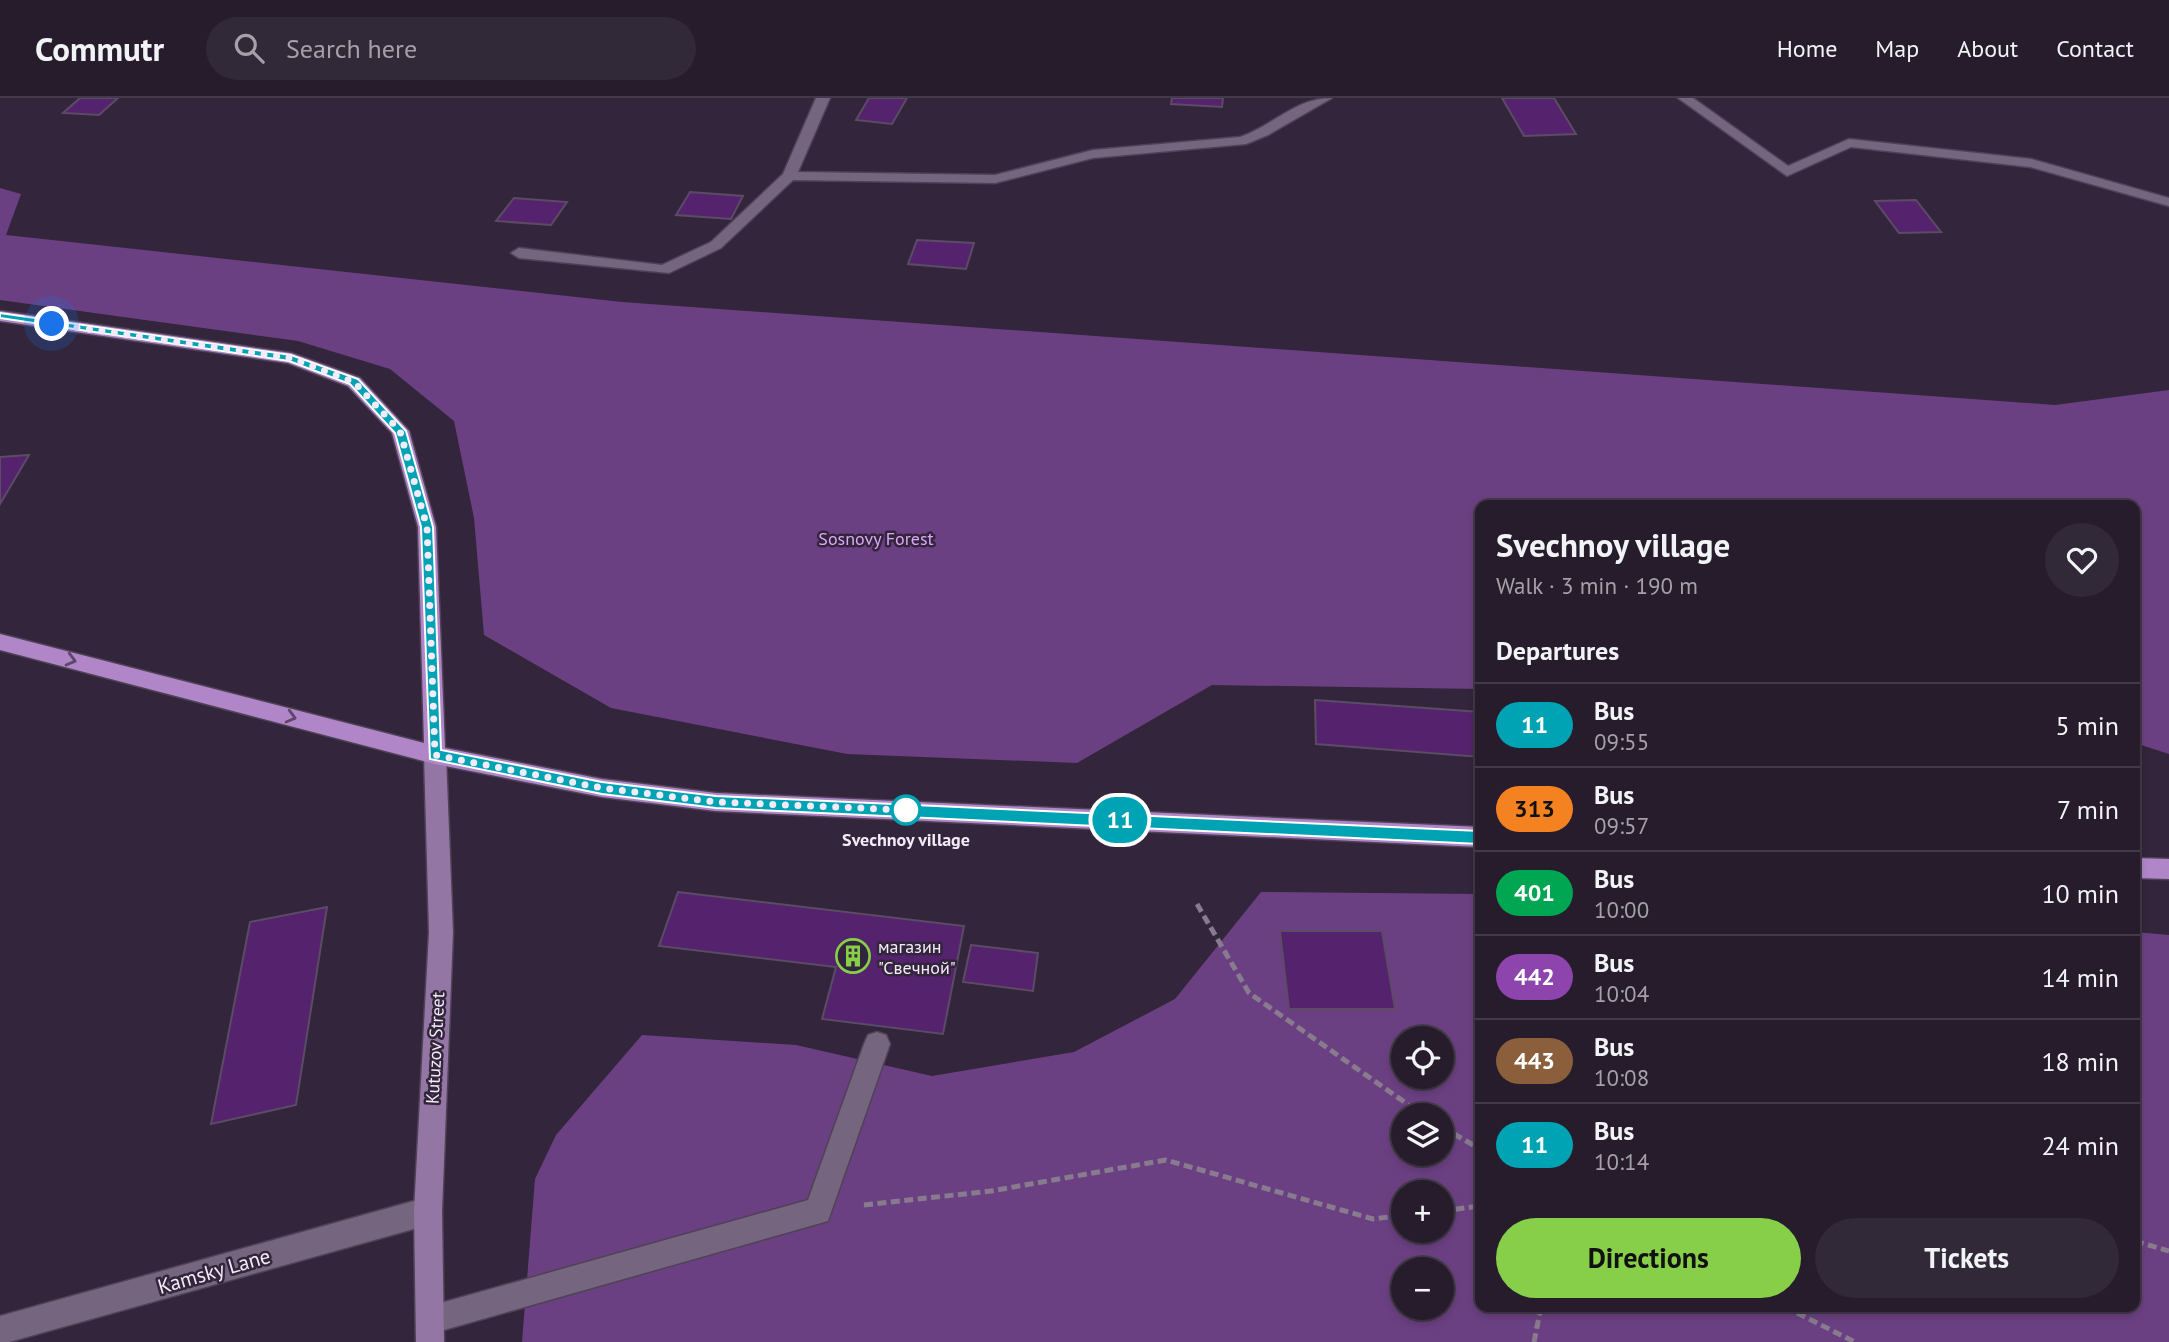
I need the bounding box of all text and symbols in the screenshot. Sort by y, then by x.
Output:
search box [206,17,696,80]
text: Commutr [35,27,164,70]
icon: search [230,29,268,67]
text: Search here [286,32,417,65]
text: Home [1777,33,1837,64]
text: Map [1875,33,1919,64]
text: About [1957,33,2018,64]
text: Contact [2056,33,2134,64]
your location [34,306,69,341]
text: Svechnoy village [1496,523,1730,566]
button: heart [2045,523,2119,597]
park label: Sosnovy Forest [818,527,934,550]
text: Walk · 3 min · 190 m [1496,571,1698,600]
text: Departures [1496,634,1619,667]
one-way arrow [65,652,77,666]
text: Bus [1594,694,1634,727]
one-way arrow [285,709,297,723]
text: 11 [1521,709,1548,740]
text: 5 min [2056,709,2119,742]
text: 09:55 [1594,727,1649,756]
text: Bus [1594,778,1634,811]
text: 313 [1514,793,1555,824]
text: 7 min [2057,793,2119,826]
marker: Svechnoy village [891,795,921,825]
line badge: 11 [1088,797,1152,843]
text: 11 [1106,804,1134,835]
text: 09:57 [1594,811,1649,840]
place label: Svechnoy village [842,828,970,851]
text: Bus [1594,862,1634,895]
text: 401 [1514,877,1555,908]
text: 10 min [2041,877,2119,910]
text: 10:00 [1594,895,1649,924]
place label: магазин "Свечной" [878,935,956,979]
building icon: магазин "Свечной" [834,937,872,975]
text: Bus [1594,946,1634,979]
text: 442 [1514,961,1555,992]
text: 14 min [2041,961,2119,994]
text: 10:04 [1594,979,1649,1008]
street label: Kutuzov Street [421,991,449,1105]
map controls [1391,1026,1454,1320]
button: locate [1391,1026,1454,1089]
text: Bus [1594,1030,1634,1063]
text: 443 [1514,1045,1555,1076]
text: 18 min [2041,1045,2119,1078]
text: 10:08 [1594,1063,1649,1092]
button: layers [1391,1103,1454,1166]
text: Bus [1594,1114,1634,1147]
text: 11 [1521,1129,1548,1160]
text: 24 min [2041,1129,2119,1162]
text: 10:14 [1594,1147,1649,1176]
button: + [1391,1180,1454,1243]
button: Directions [1496,1218,1801,1298]
button: Tickets [1815,1218,2119,1298]
street label: Kamsky Lane [154,1242,274,1300]
button: − [1391,1257,1454,1320]

